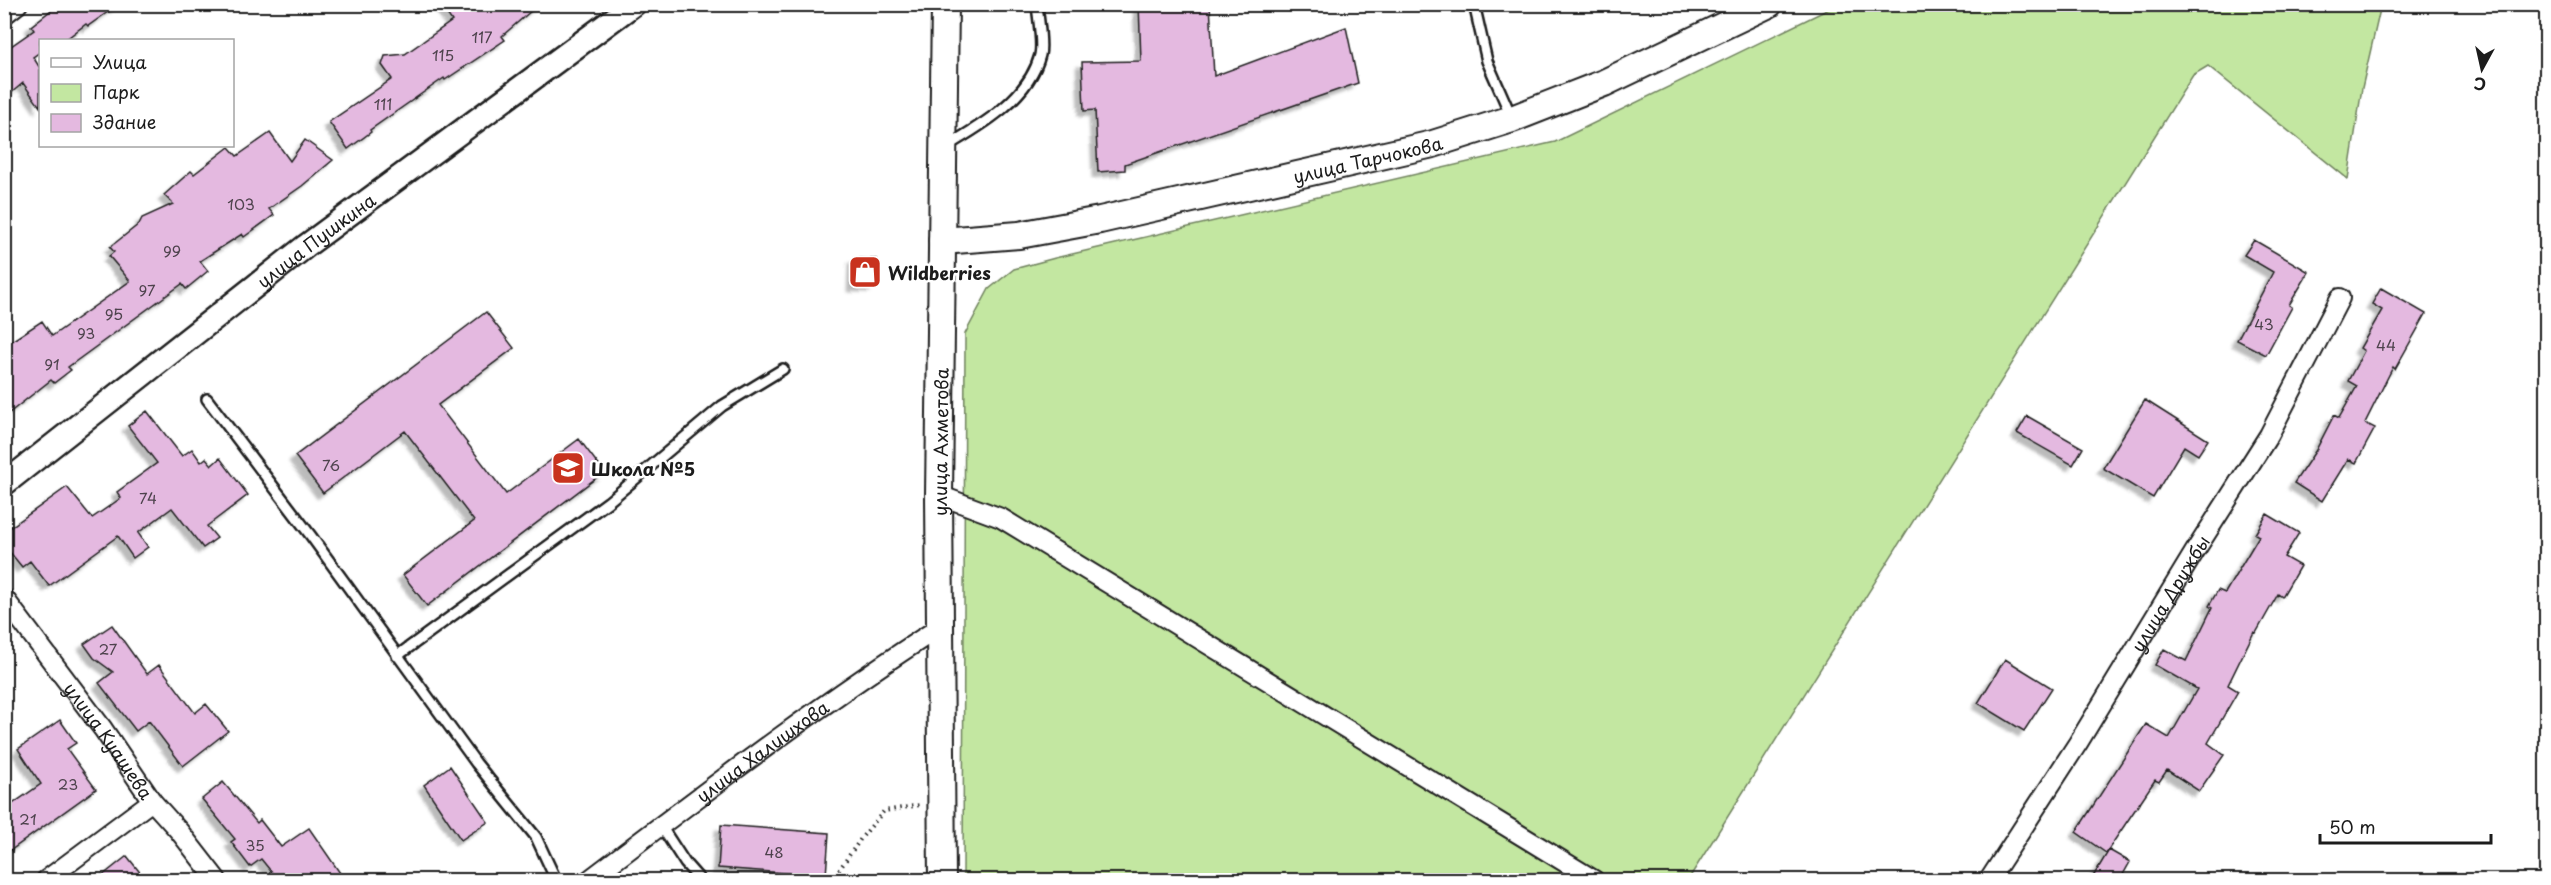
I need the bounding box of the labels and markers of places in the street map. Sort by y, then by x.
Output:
shop icon: Wildberries [847,254,883,290]
place label: Wildberries [888,259,991,286]
school or university icon: Школа №5 [550,450,586,486]
place label: Школа №5 [591,455,695,482]

